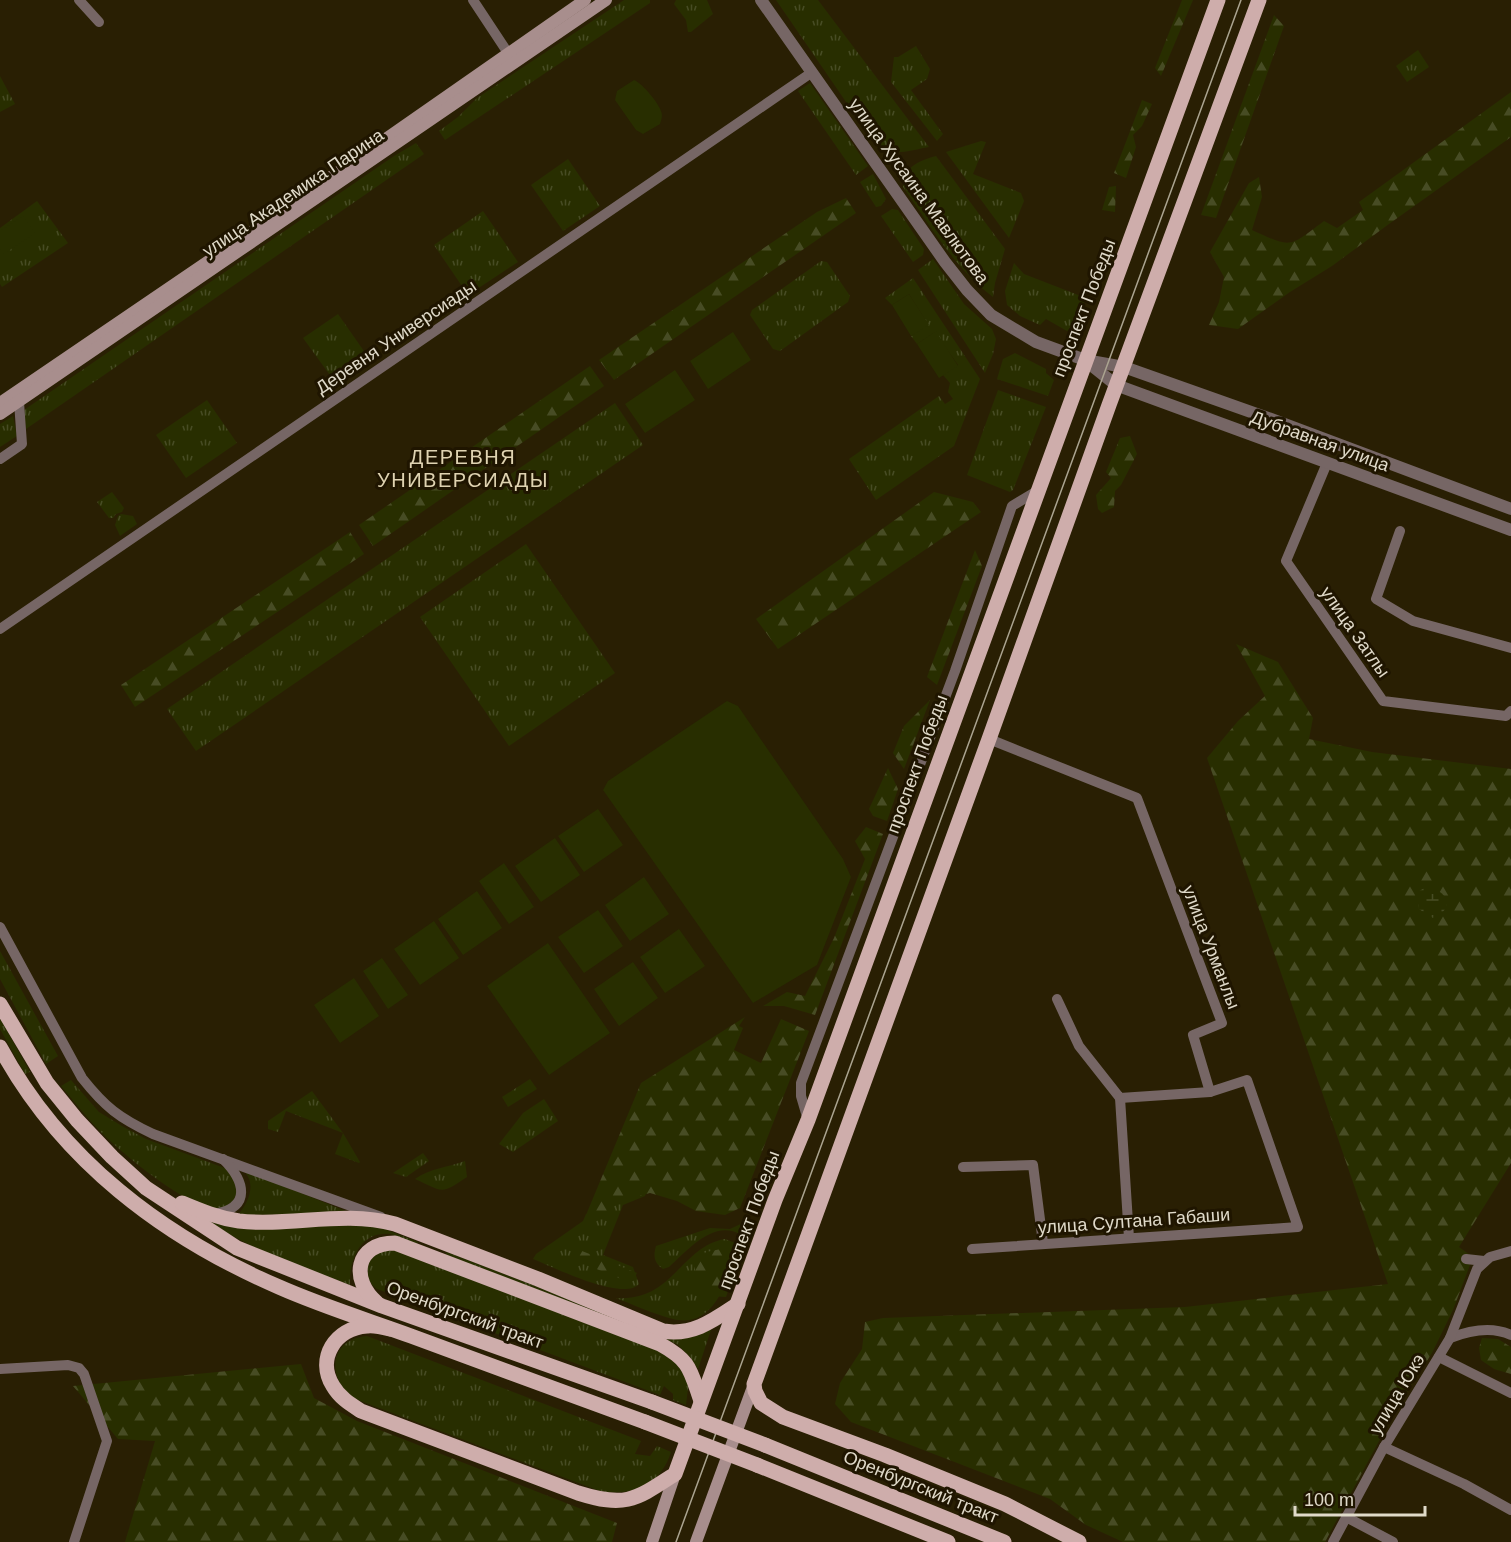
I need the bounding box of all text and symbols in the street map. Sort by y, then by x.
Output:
street label: улица Хусаина Мавлютова [845,94,994,288]
street label: улица Академика Парина [199,124,388,261]
street label: проспект Победы [1049,236,1119,380]
street label: Деревня Универсиады [312,276,480,398]
street label: Дубравная улица [1248,407,1393,476]
district label: ДЕРЕВНЯ УНИВЕРСИАДЫ [377,446,549,491]
street label: улица Затлы [1316,583,1394,681]
street label: проспект Победы [883,692,951,836]
street label: улица Урманлы [1178,882,1244,1012]
street label: проспект Победы [715,1148,783,1292]
street label: улица Султана Габаши [1037,1204,1231,1238]
street label: Оренбургский тракт [384,1277,546,1353]
street label: улица Юкэ [1365,1350,1429,1438]
street label: Оренбургский тракт [841,1447,1001,1527]
scale bar [1295,1479,1426,1517]
text: 100 m [1304,1490,1354,1510]

